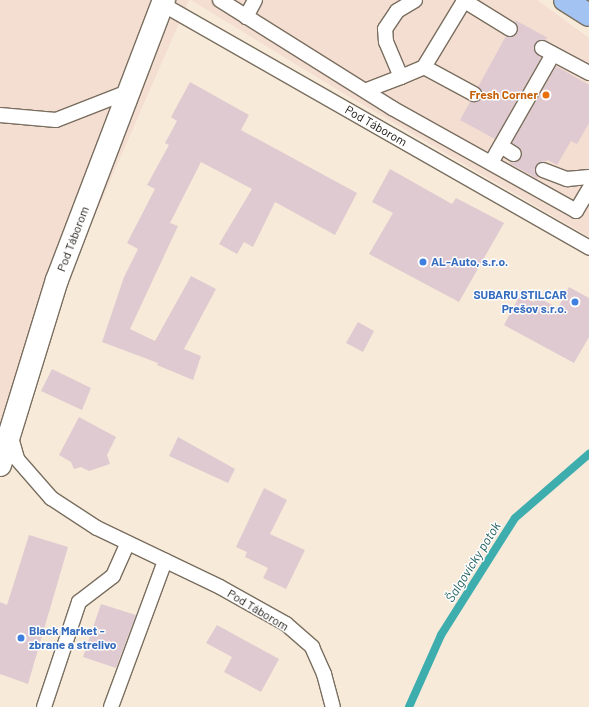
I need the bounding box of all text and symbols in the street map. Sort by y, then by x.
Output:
place label: Fresh Corner [469,88,538,102]
marker: Fresh Corner [541,90,551,100]
street label: Pod Táborom [343,103,409,149]
street label: Pod Táborom [54,204,92,274]
place label: AL-Auto, s.r.o. [431,255,508,269]
marker: AL-Auto, s.r.o. [418,257,428,267]
place label: SUBARU STILCAR Prešov s.r.o. [473,288,567,316]
marker: SUBARU STILCAR Prešov s.r.o. [570,297,580,307]
water label: Šalgovícky potok [442,519,504,605]
street label: Pod Táborom [225,586,291,634]
place label: Black Market - zbrane a strelivo [29,624,116,652]
marker: Black Market - zbrane a strelivo [16,633,26,643]

